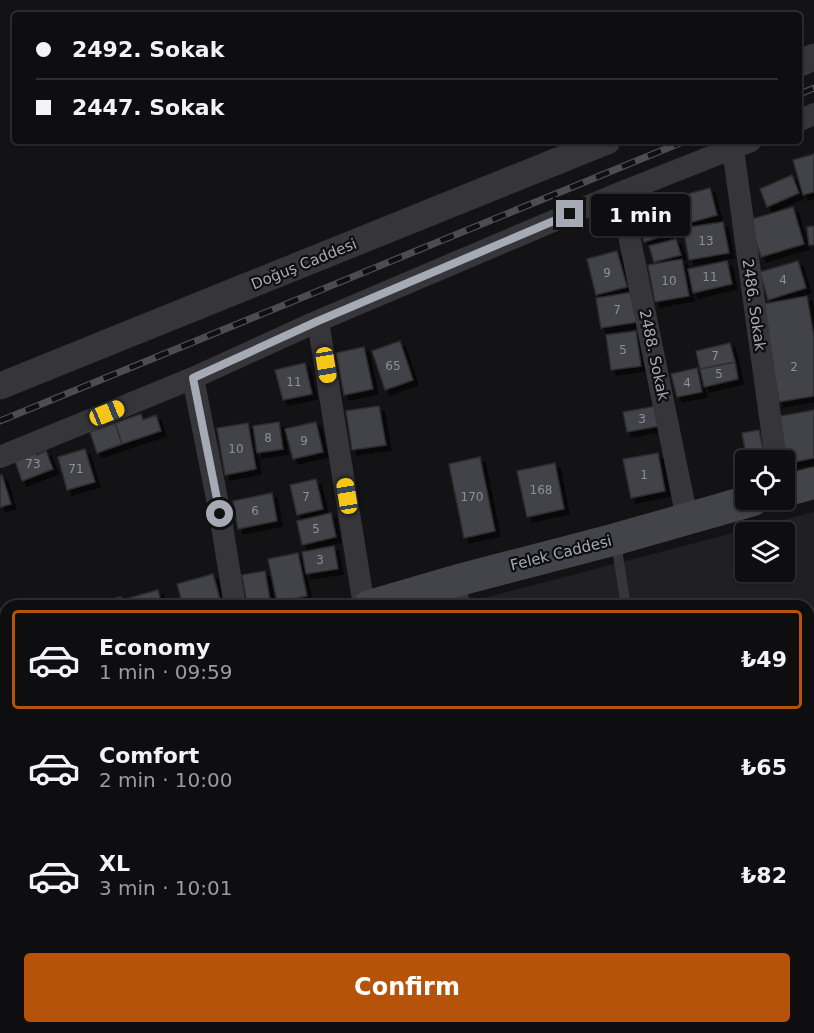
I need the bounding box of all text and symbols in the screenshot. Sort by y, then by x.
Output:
text: 2492. Sokak [72,37,224,62]
text: 2447. Sokak [72,95,224,120]
callout: 1 min [591,193,690,235]
route end [556,200,583,227]
text: 1 min [609,203,672,227]
house number: 13 [698,234,714,248]
street label: Doğuş Caddesi [249,235,359,293]
street label: 2486. Sokak [739,258,769,352]
house number: 9 [603,266,611,280]
house number: 11 [702,270,718,284]
house number: 4 [779,273,787,287]
house number: 10 [661,274,677,288]
house number: 7 [613,303,621,317]
street label: 2488. Sokak [636,308,673,403]
house number: 5 [619,343,627,357]
car [314,346,338,384]
house number: 7 [711,349,719,363]
house number: 65 [385,359,401,373]
house number: 2 [790,360,798,374]
house number: 5 [715,367,723,381]
house number: 11 [286,375,302,389]
house number: 4 [683,376,691,390]
car [87,398,127,428]
house number: 3 [638,412,646,426]
house number: 8 [264,431,272,445]
house number: 9 [300,434,308,448]
house number: 10 [228,442,244,456]
map controls [735,450,795,582]
button: locate [735,450,795,510]
house number: 73 [25,457,41,471]
house number: 71 [68,462,84,476]
house number: 1 [640,468,648,482]
car [335,477,359,515]
house number: 168 [530,483,552,497]
house number: 7 [302,490,310,504]
house number: 170 [461,490,483,504]
route start [206,500,233,527]
house number: 6 [251,504,259,518]
house number: 5 [312,522,320,536]
button: layers [735,522,795,582]
street label: Felek Caddesi [508,532,614,574]
house number: 3 [316,553,324,567]
icon: car [27,633,81,687]
text: Economy [99,635,210,660]
text: ₺49 [741,647,787,672]
text: 1 min · 09:59 [99,660,233,684]
icon: car [27,741,81,795]
text: Comfort [99,743,199,768]
text: ₺65 [741,755,787,780]
text: 2 min · 10:00 [99,768,233,792]
icon: car [27,849,81,903]
text: XL [99,851,130,876]
text: ₺82 [741,863,787,888]
text: 3 min · 10:01 [99,876,233,900]
button: Confirm [24,953,790,1022]

